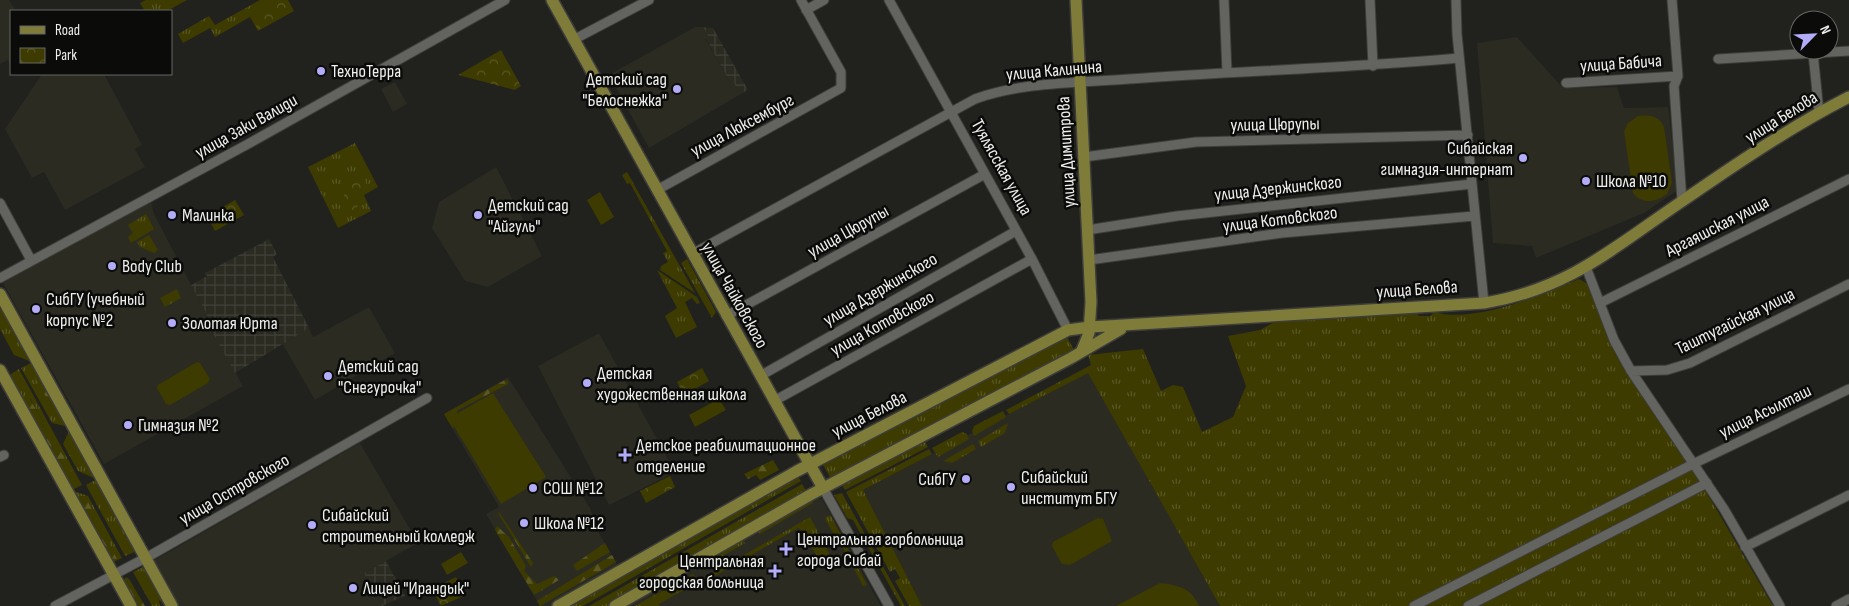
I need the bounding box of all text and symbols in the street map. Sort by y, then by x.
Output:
legend [10,10,172,75]
north arrow [1789,10,1839,60]
text: Road [55,21,80,40]
text: N [1816,23,1835,37]
text: Park [55,46,77,65]
street label: улица Бабича [1579,50,1663,77]
street label: улица Калинина [1005,56,1103,85]
place label: ТехноТерра [331,61,401,82]
marker: ТехноТерра [315,65,327,77]
place label: Детский сад "Белоснежка" [582,69,667,111]
marker: Детский сад "Белоснежка" [671,83,683,95]
street label: улица Белова [1741,87,1821,148]
street label: улица Люксембург [687,89,798,161]
street label: улица Заки Валиди [191,90,301,163]
street label: улица Димитрова [1053,96,1080,208]
street label: улица Цюрупы [1230,113,1320,136]
street label: Туялясская улица [967,115,1037,219]
place label: Сибайская гимназия-интернат [1381,138,1513,180]
marker: Сибайская гимназия-интернат [1517,152,1529,164]
street label: улица Дзержинского [1213,171,1343,206]
place label: Школа №10 [1596,171,1667,192]
marker: Школа №10 [1580,175,1592,187]
street label: Аргаяшская улица [1661,191,1773,262]
place label: Детский сад "Айгуль" [488,195,569,237]
street label: улица Цюрупы [804,201,892,262]
street label: улица Котовского [1222,202,1339,237]
place label: Малинка [182,205,235,226]
marker: Малинка [166,209,178,221]
marker: Детский сад "Айгуль" [472,209,484,221]
street label: улица Чайковского [697,238,772,352]
street label: улица Дзержинского [820,248,941,331]
place label: Body Club [122,256,182,277]
marker: Body Club [106,260,118,272]
street label: улица Белова [1376,276,1458,303]
street label: Таштугайская улица [1672,284,1798,359]
street label: улица Котовского [827,286,938,361]
place label: СибГУ (учебный корпус №2 [46,289,145,331]
marker: СибГУ (учебный корпус №2 [30,303,42,315]
place label: Золотая Юрта [182,313,278,334]
marker: Золотая Юрта [166,317,178,329]
place label: Детский сад "Снегурочка" [338,356,421,398]
place label: Детская художественная школа [597,363,747,405]
marker: Детский сад "Снегурочка" [322,370,334,382]
marker: Детская художественная школа [581,377,593,389]
street label: улица Асылташ [1716,380,1815,443]
street label: улица Белова [828,387,910,442]
place label: Гимназия №2 [138,415,219,436]
marker: Гимназия №2 [122,419,134,431]
place label: Детское реабилитационное отделение [636,435,816,477]
marker: Детское реабилитационное отделение [618,448,632,462]
street label: улица Островского [176,450,293,529]
place label: Сибайский институт БГУ [1021,467,1118,509]
place label: СибГУ [918,469,956,490]
marker: СибГУ [960,473,972,485]
place label: СОШ №12 [543,478,603,499]
marker: Сибайский институт БГУ [1005,481,1017,493]
marker: СОШ №12 [527,482,539,494]
place label: Сибайский строительный колледж [322,505,475,547]
place label: Школа №12 [534,513,604,534]
marker: Школа №12 [518,517,530,529]
marker: Сибайский строительный колледж [306,519,318,531]
place label: Центральная горбольница города Сибай [797,529,964,571]
marker: Центральная горбольница города Сибай [779,542,793,556]
place label: Центральная городская больница [639,551,764,593]
marker: Центральная городская больница [768,564,782,578]
place label: Лицей "Ирандык" [362,578,469,599]
marker: Лицей "Ирандык" [347,582,359,594]

